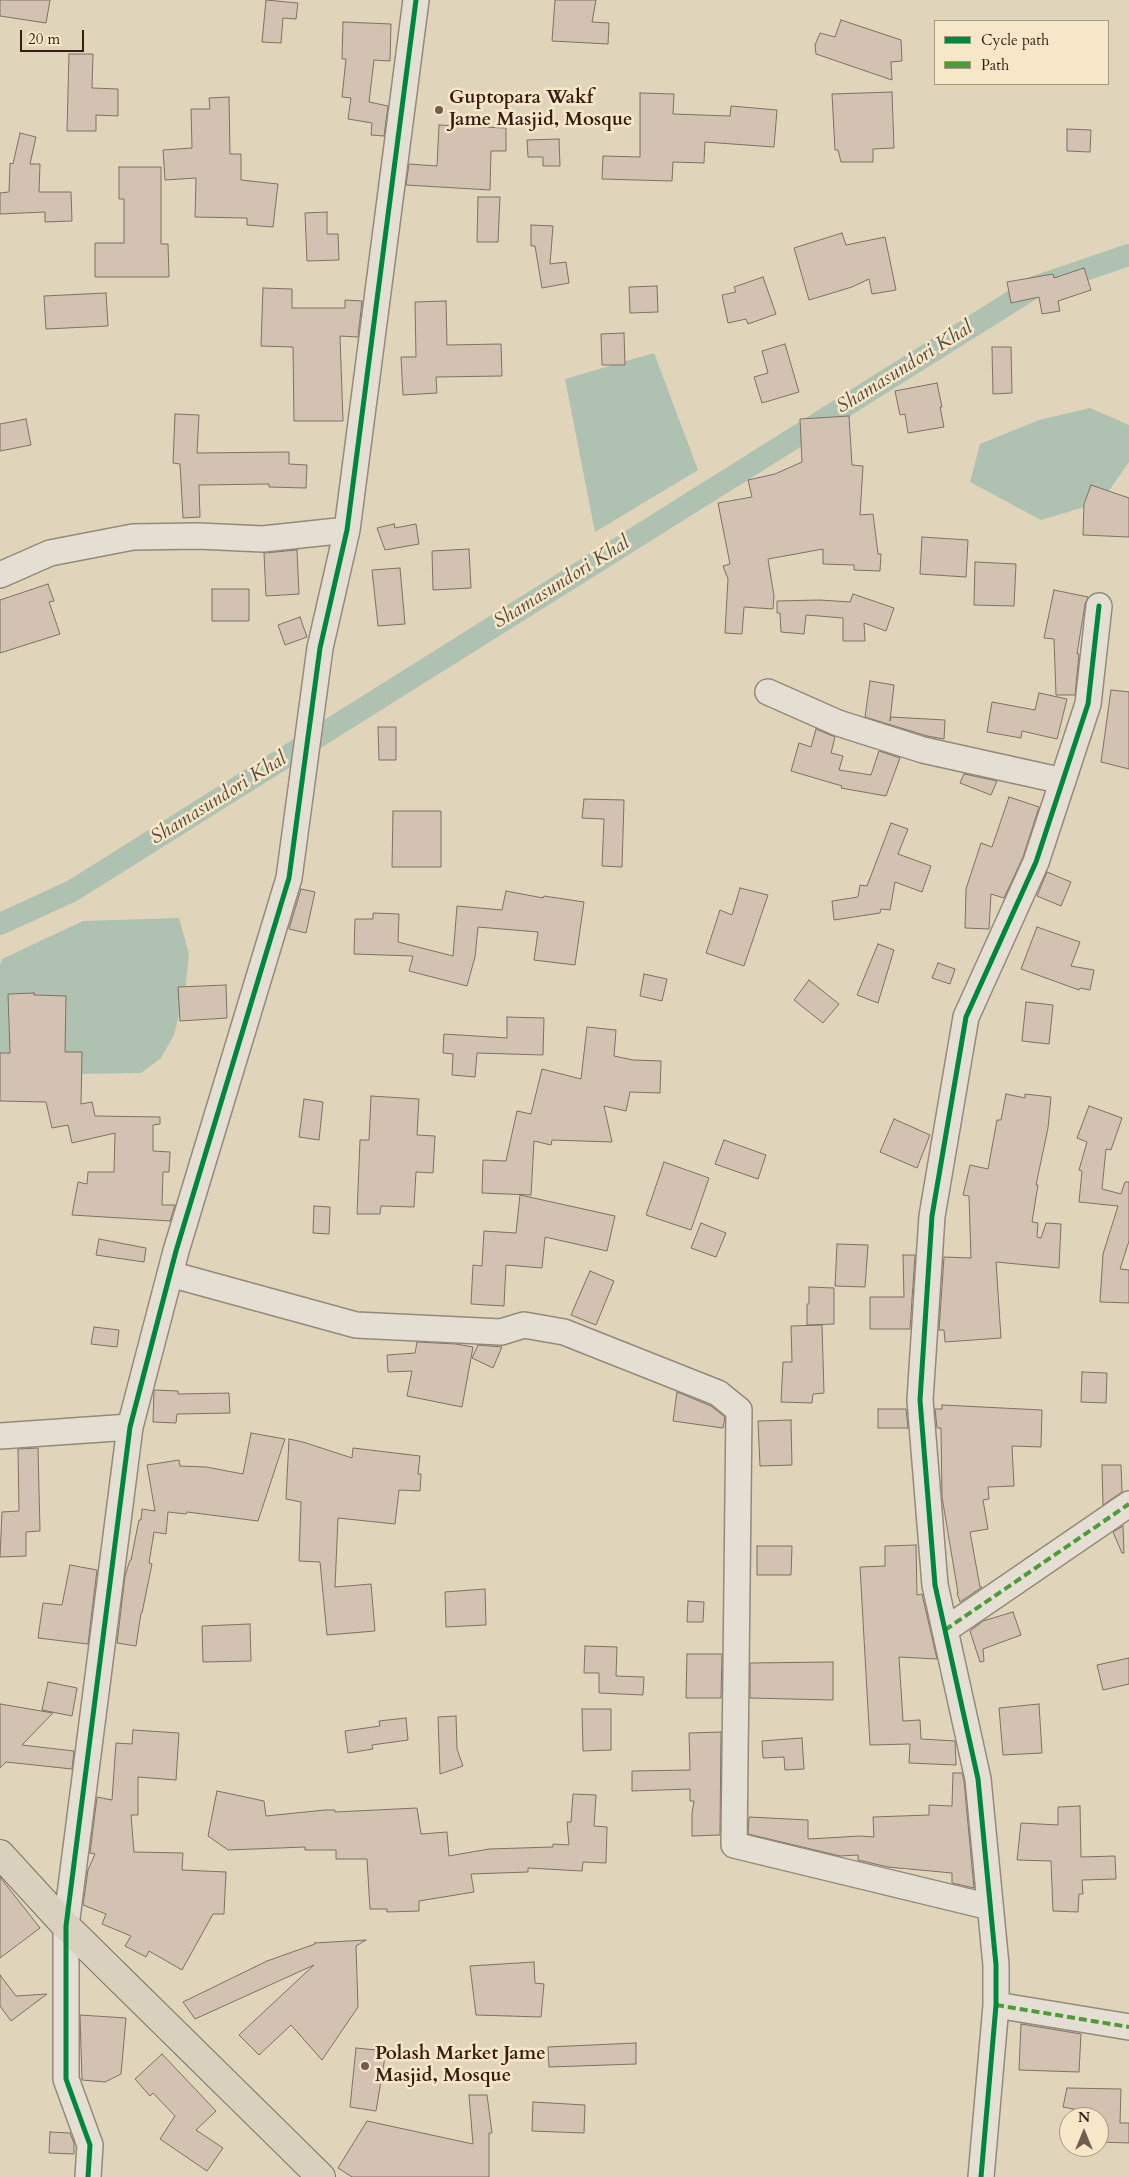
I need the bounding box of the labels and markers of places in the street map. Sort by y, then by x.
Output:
place label: Guptopara Wakf Jame Masjid, Mosque [449,88,632,132]
marker: Guptopara Wakf Jame Masjid, Mosque [433,104,445,116]
place label: Polash Market Jame Masjid, Mosque [375,2044,546,2088]
marker: Polash Market Jame Masjid, Mosque [359,2060,371,2072]

